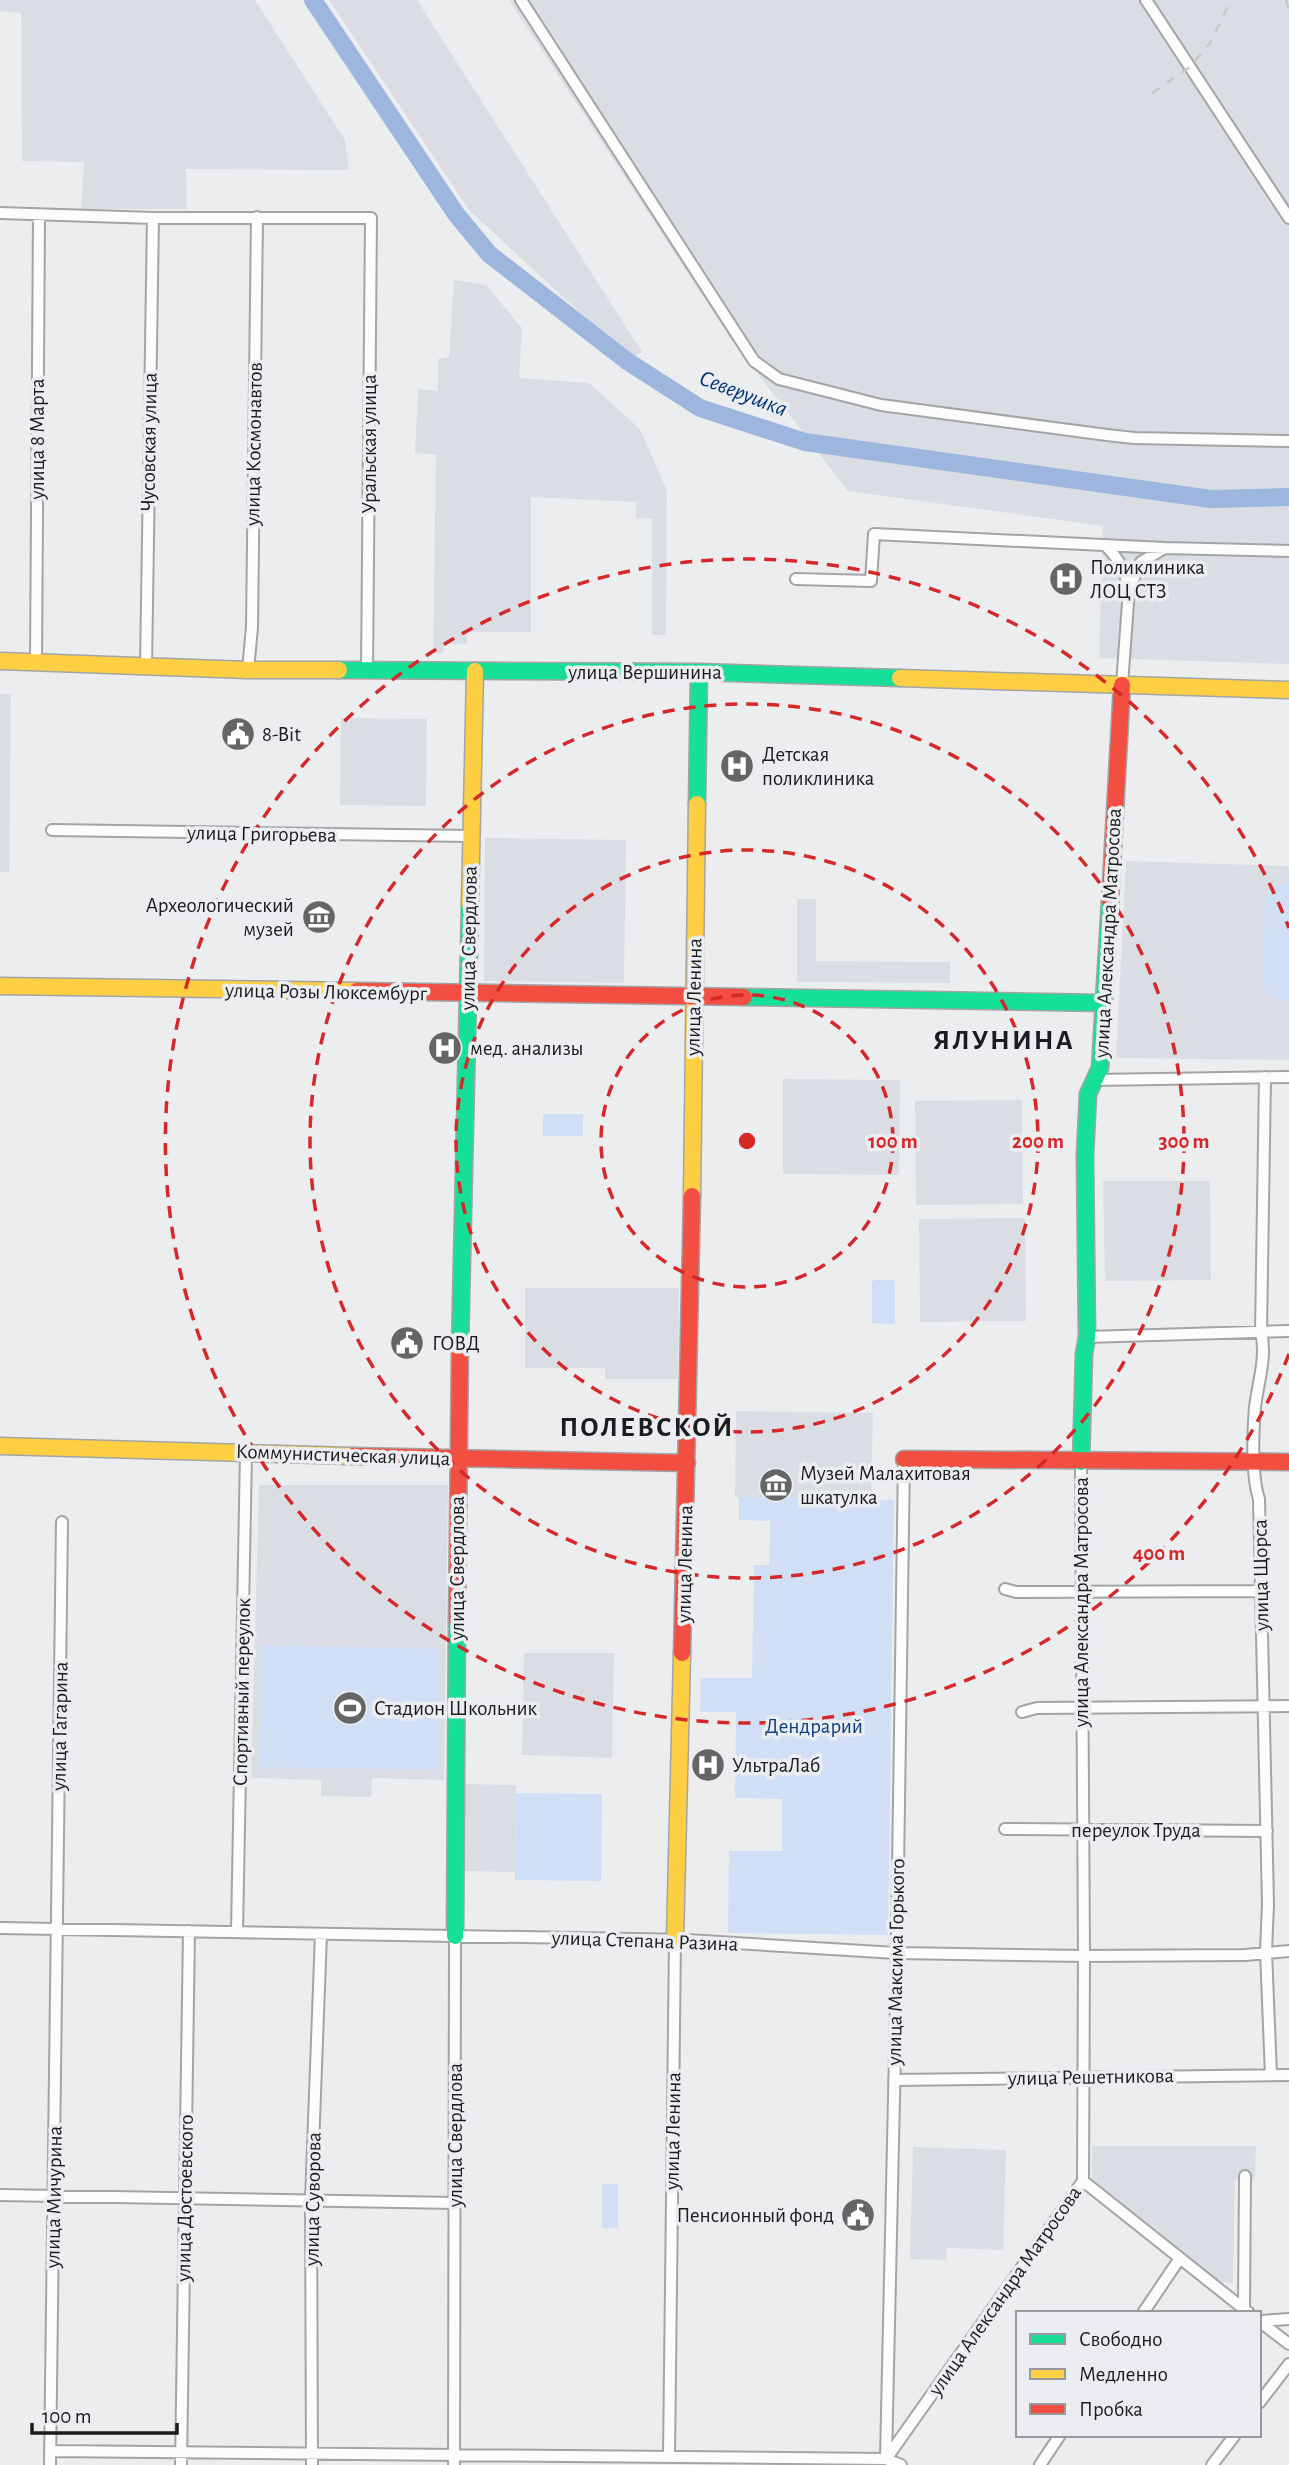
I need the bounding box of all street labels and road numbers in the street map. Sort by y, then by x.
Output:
street label: улица Космонавтов [242,362,266,527]
street label: Чусовская улица [137,372,161,512]
street label: Уральская улица [359,374,380,514]
street label: улица 8 Марта [27,378,48,501]
street label: улица Вершинина [567,662,722,683]
street label: улица Александра Матросова [1091,807,1125,1060]
street label: улица Григорьева [186,822,337,846]
street label: улица Свердлова [457,865,481,1011]
street label: улица Ленина [682,937,706,1057]
street label: улица Розы Люксембург [224,980,428,1004]
street label: Коммунистическая улица [235,1441,451,1469]
street label: улица Александра Матросова [1071,1476,1092,1728]
street label: улица Свердлова [447,1495,468,1641]
street label: улица Ленина [673,1504,697,1624]
street label: улица Щорса [1250,1518,1272,1632]
street label: Спортивный переулок [230,1597,254,1786]
street label: улица Гагарина [48,1661,72,1792]
street label: переулок Труда [1071,1820,1201,1841]
street label: улица Максима Горького [884,1858,908,2067]
street label: улица Степана Разина [550,1927,739,1955]
street label: улица Свердлова [445,2062,466,2208]
street label: улица Решетникова [1007,2065,1175,2089]
street label: улица Ленина [661,2071,685,2191]
street label: улица Достоевского [173,2114,197,2283]
street label: улица Мичурина [42,2125,66,2269]
street label: улица Суворова [301,2131,325,2267]
street label: улица Александра Матросова [924,2182,1086,2400]

